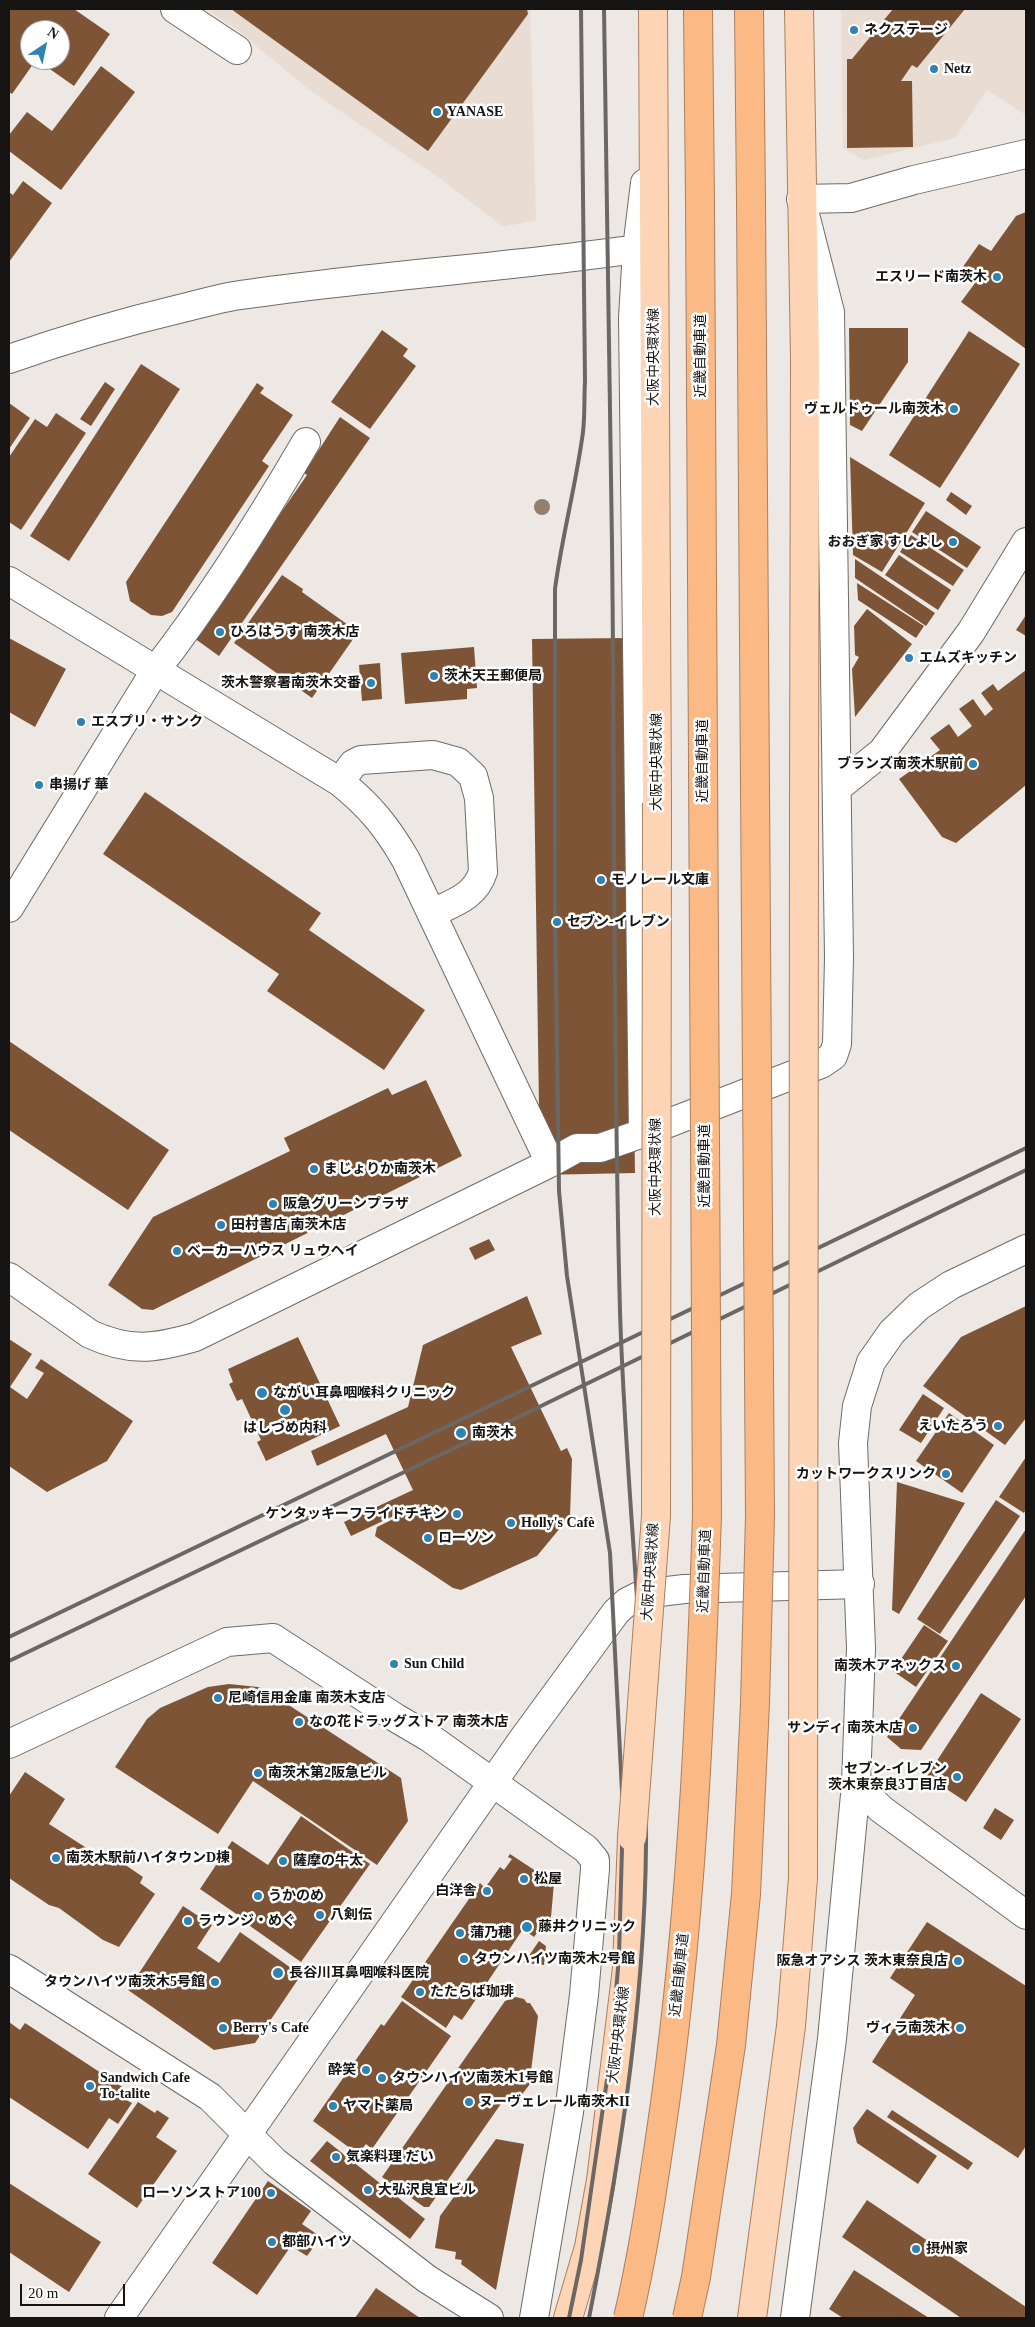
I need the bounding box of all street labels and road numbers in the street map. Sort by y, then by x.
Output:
street label: 大阪中央環状線 [646,308,662,406]
street label: 近畿自動車道 [693,314,709,398]
street label: 大阪中央環状線 [649,713,665,811]
street label: 近畿自動車道 [695,719,711,803]
street label: 大阪中央環状線 [648,1118,664,1216]
street label: 近畿自動車道 [697,1124,713,1208]
street label: 大阪中央環状線 [639,1523,663,1621]
street label: 近畿自動車道 [695,1529,715,1613]
street label: 近畿自動車道 [667,1932,693,2018]
street label: 大阪中央環状線 [605,1985,633,2085]

